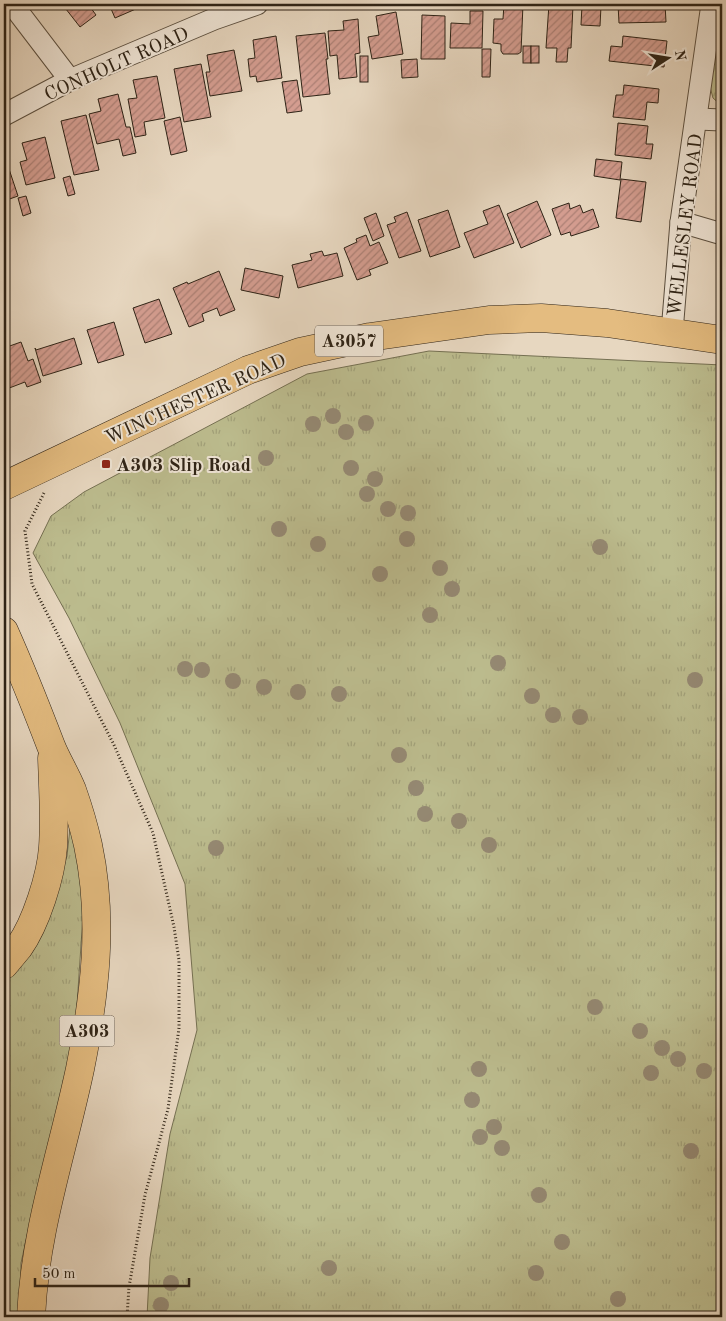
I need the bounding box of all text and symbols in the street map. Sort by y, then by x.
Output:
street label: CONHOLT ROAD [42,25,192,106]
north arrow [644,32,694,82]
text: N [672,49,688,62]
street label: WELLESLEY ROAD [666,133,707,318]
road number: A3057 [315,326,383,356]
street label: WINCHESTER ROAD [103,352,289,449]
place label: A303 Slip Road [116,457,251,476]
marker: A303 Slip Road [100,458,112,470]
road number: A303 [59,1016,114,1046]
scale bar [35,1256,189,1288]
text: 50 m [42,1267,76,1282]

